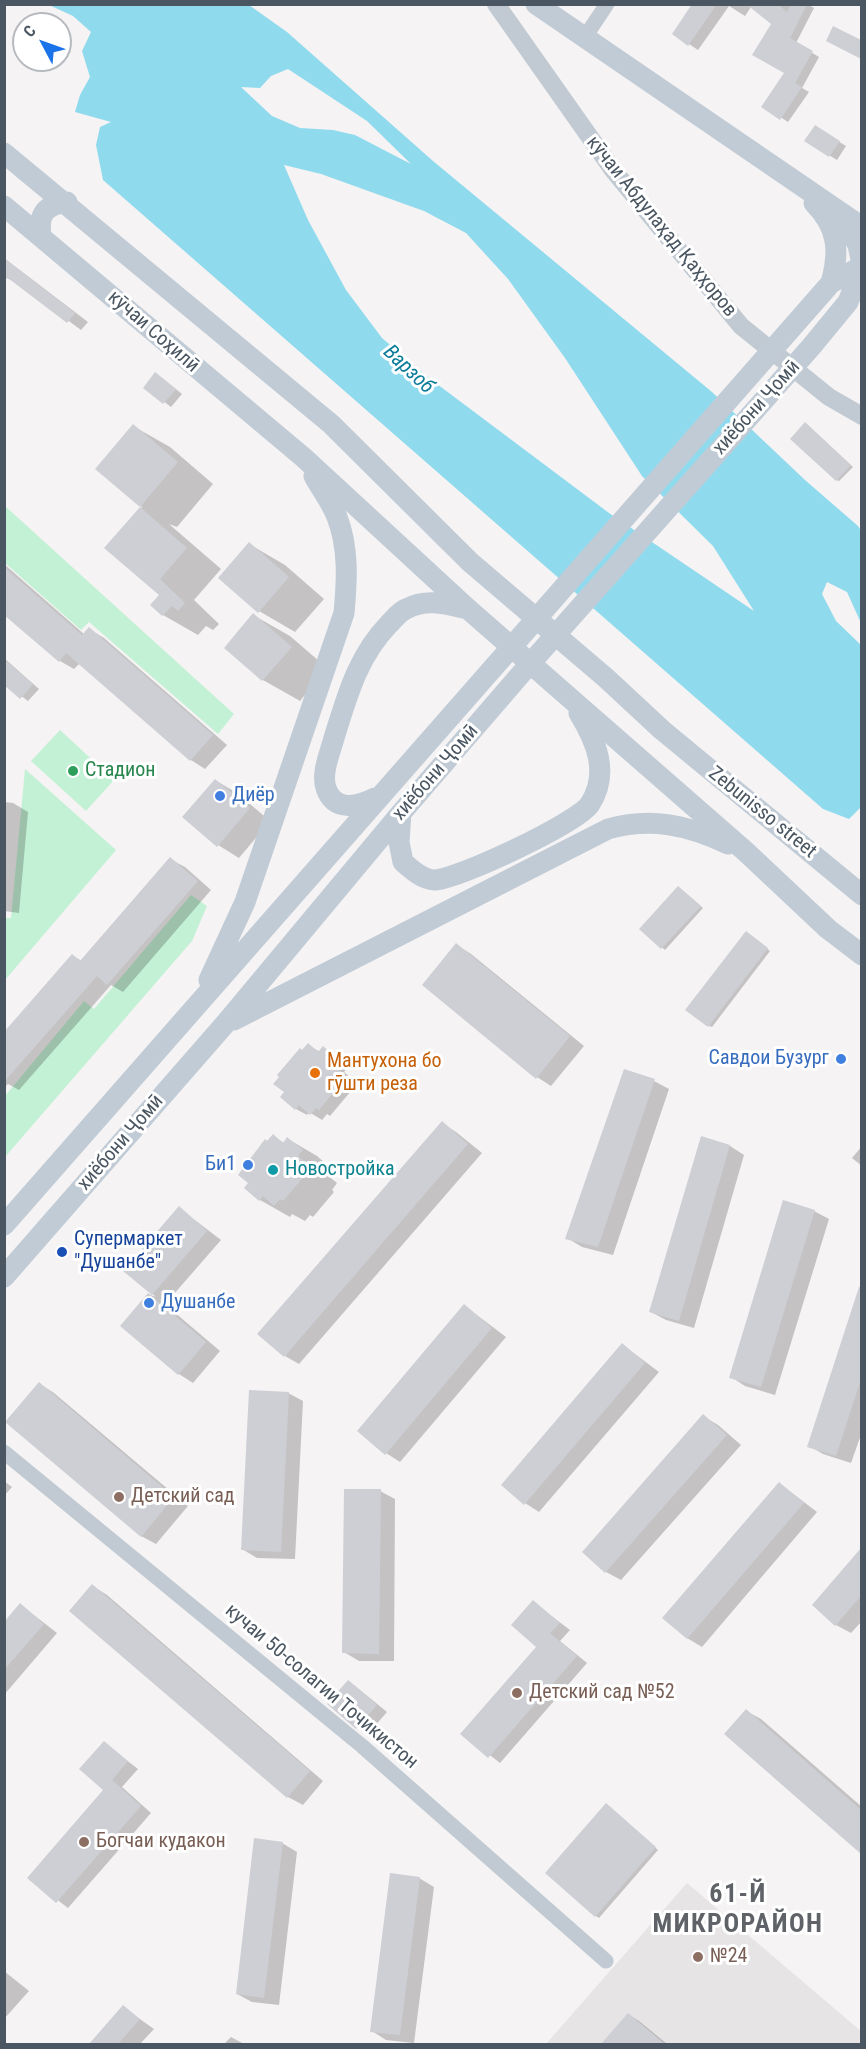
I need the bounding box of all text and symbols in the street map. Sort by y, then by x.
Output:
north arrow [12,12,72,72]
text: С [19,21,40,41]
street label: кӯчаи Абдулаҳад Қаҳҳоров [581,132,741,322]
street label: кӯчаи Соҳилӣ [103,286,203,378]
water label: Варзоб [377,340,439,400]
street label: хиёбони Ҷомӣ [708,356,806,460]
street label: хиёбони Ҷомӣ [388,720,484,826]
place label: Стадион [85,759,155,783]
street label: Zebunisso street [703,762,821,864]
marker: Стадион [66,764,80,778]
place label: Диёр [232,784,275,808]
marker: Диёр [213,789,227,803]
place label: Савдои Бузург [709,1047,829,1071]
place label: Мантухона бо гӯшти реза [327,1050,442,1097]
marker: Савдои Бузург [834,1052,848,1066]
marker: Мантухона бо гӯшти реза [308,1066,322,1080]
street label: хиёбони Ҷомӣ [73,1090,169,1196]
place label: Би1 [205,1153,236,1177]
marker: Би1 [241,1158,255,1172]
place label: Новостройка [285,1158,395,1182]
marker: Новостройка [266,1163,280,1177]
place label: Супермаркет "Душанбе" [74,1228,183,1275]
marker: Супермаркет "Душанбе" [55,1245,69,1259]
place label: Душанбе [161,1291,235,1315]
marker: Душанбе [142,1296,156,1310]
place label: Детский сад [131,1485,235,1509]
marker: Детский сад [112,1490,126,1504]
street label: кучаи 50-солагии Точикистон [220,1599,422,1775]
place label: Детский сад №52 [529,1681,675,1705]
marker: Детский сад №52 [510,1686,524,1700]
place label: Богчаи кудакон [96,1830,226,1854]
marker: Богчаи кудакон [77,1835,91,1849]
district label: 61-Й МИКРОРАЙОН [652,1879,824,1940]
place label: №24 [710,1945,747,1969]
marker: №24 [691,1950,705,1964]

